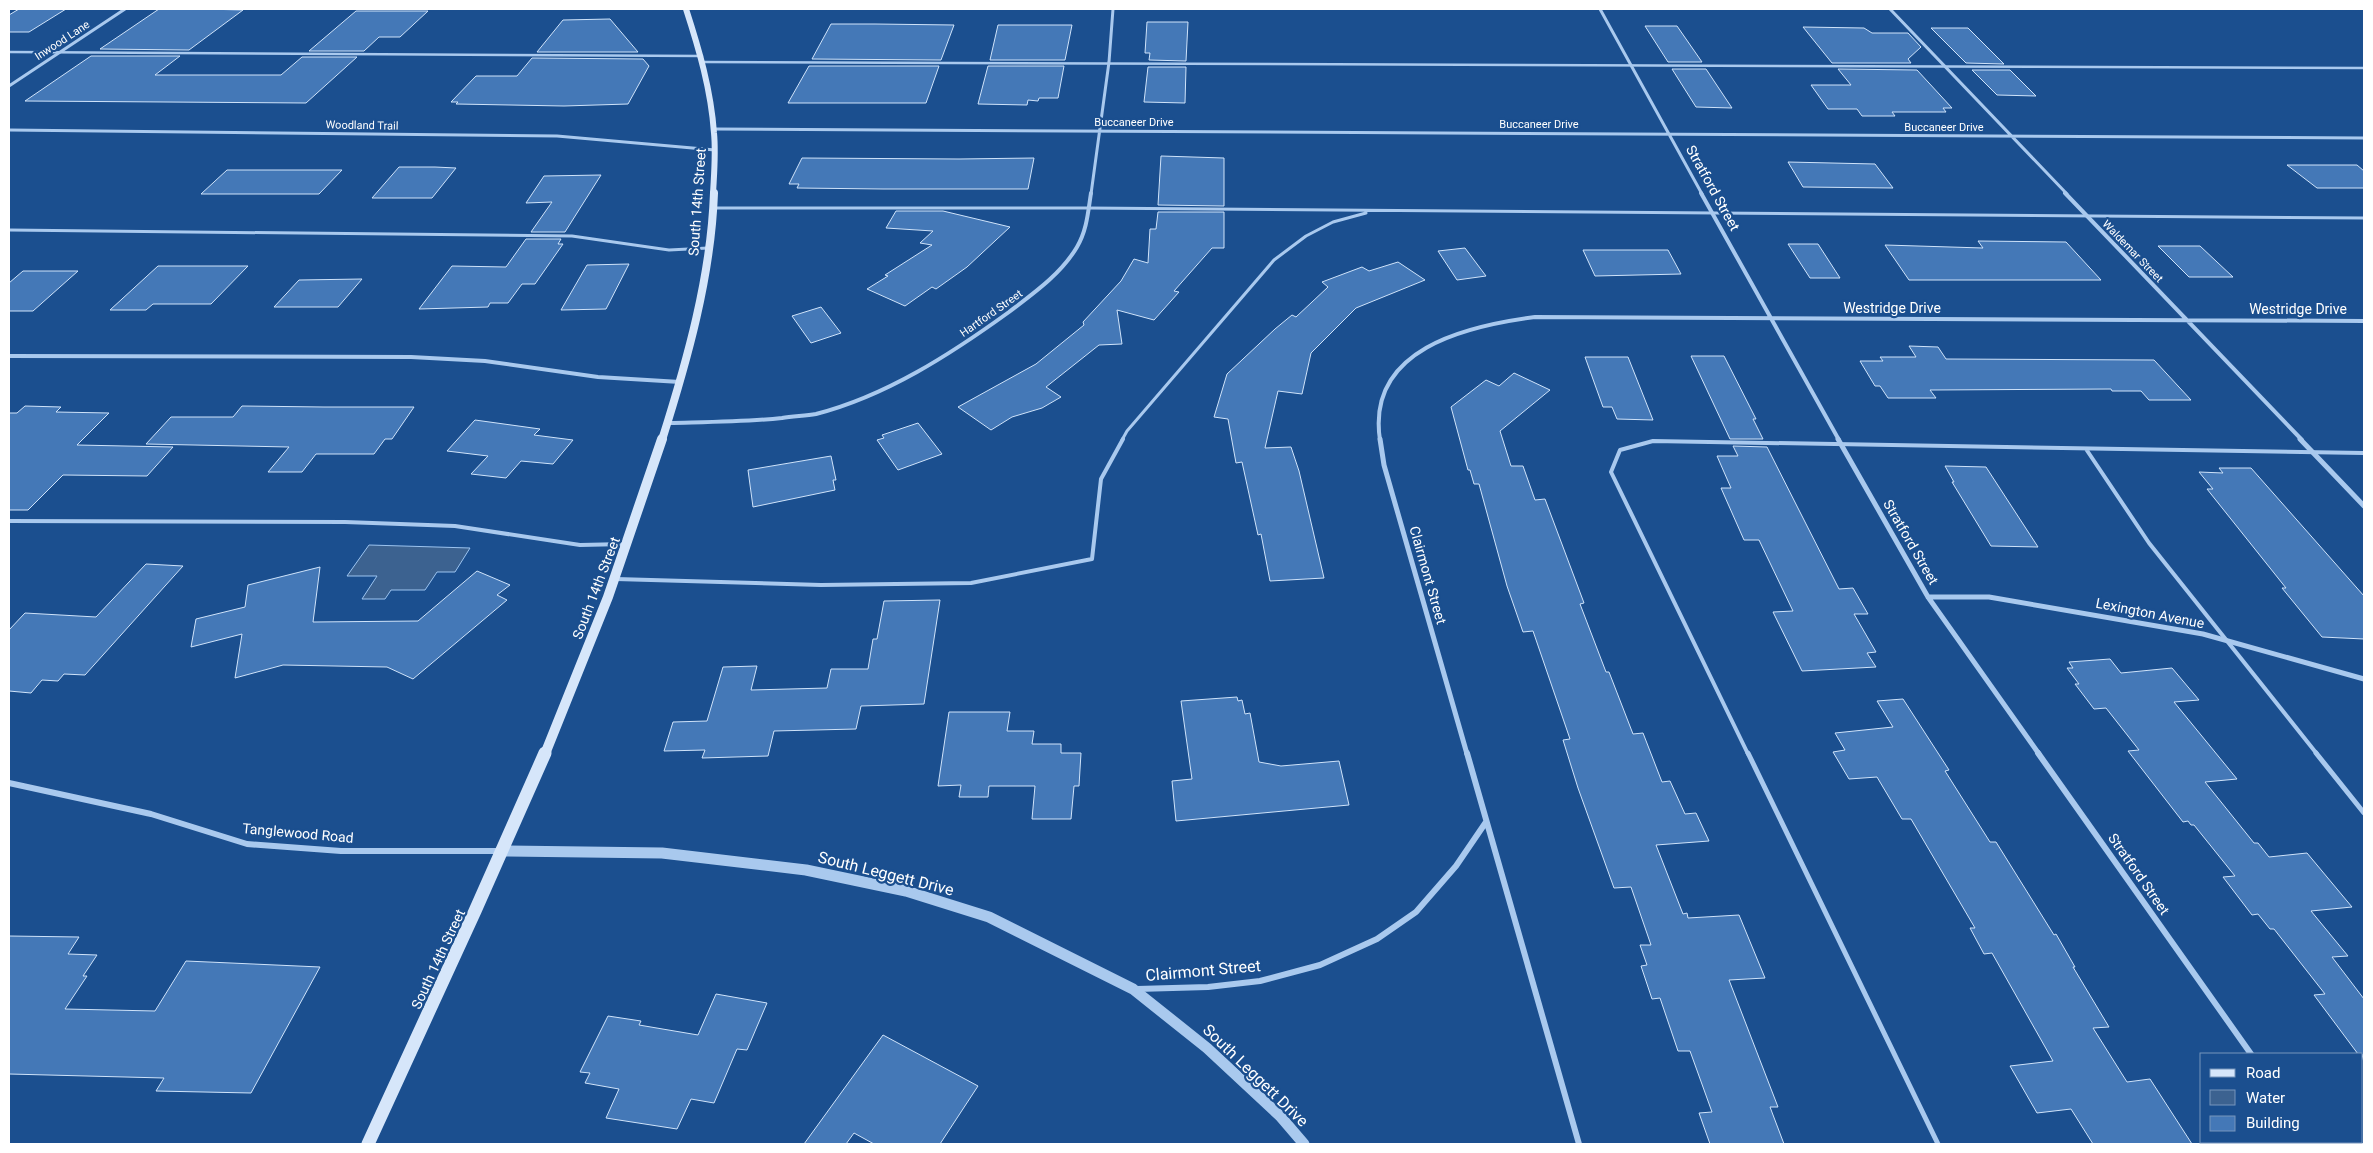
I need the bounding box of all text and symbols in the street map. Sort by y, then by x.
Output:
street label: Inwood Lane [32,18,92,63]
street label: Buccaneer Drive [1094,116,1174,129]
street label: Woodland Trail [325,118,399,133]
street label: Buccaneer Drive [1499,118,1579,131]
street label: Buccaneer Drive [1904,121,1984,134]
street label: Stratford Street [1683,142,1743,234]
street label: South 14th Street [685,147,709,257]
street label: Waldemar Street [2100,218,2166,285]
street label: Hartford Street [958,287,1025,340]
street label: Westridge Drive [1843,300,1941,316]
street label: Westridge Drive [2249,301,2347,317]
street label: Stratford Street [1880,497,1942,588]
street label: Clairmont Street [1406,524,1450,626]
street label: South 14th Street [569,534,623,641]
street label: Lexington Avenue [2094,595,2206,631]
street label: Tanglewood Road [242,820,354,846]
street label: Stratford Street [2105,830,2173,918]
street label: South Leggett Drive [816,847,956,900]
street label: South 14th Street [408,906,468,1011]
street label: Clairmont Street [1145,956,1262,985]
street label: South Leggett Drive [1199,1020,1312,1131]
legend [2200,1053,2363,1143]
text: Road [2246,1064,2280,1082]
text: Water [2246,1089,2285,1107]
text: Building [2246,1114,2300,1132]

